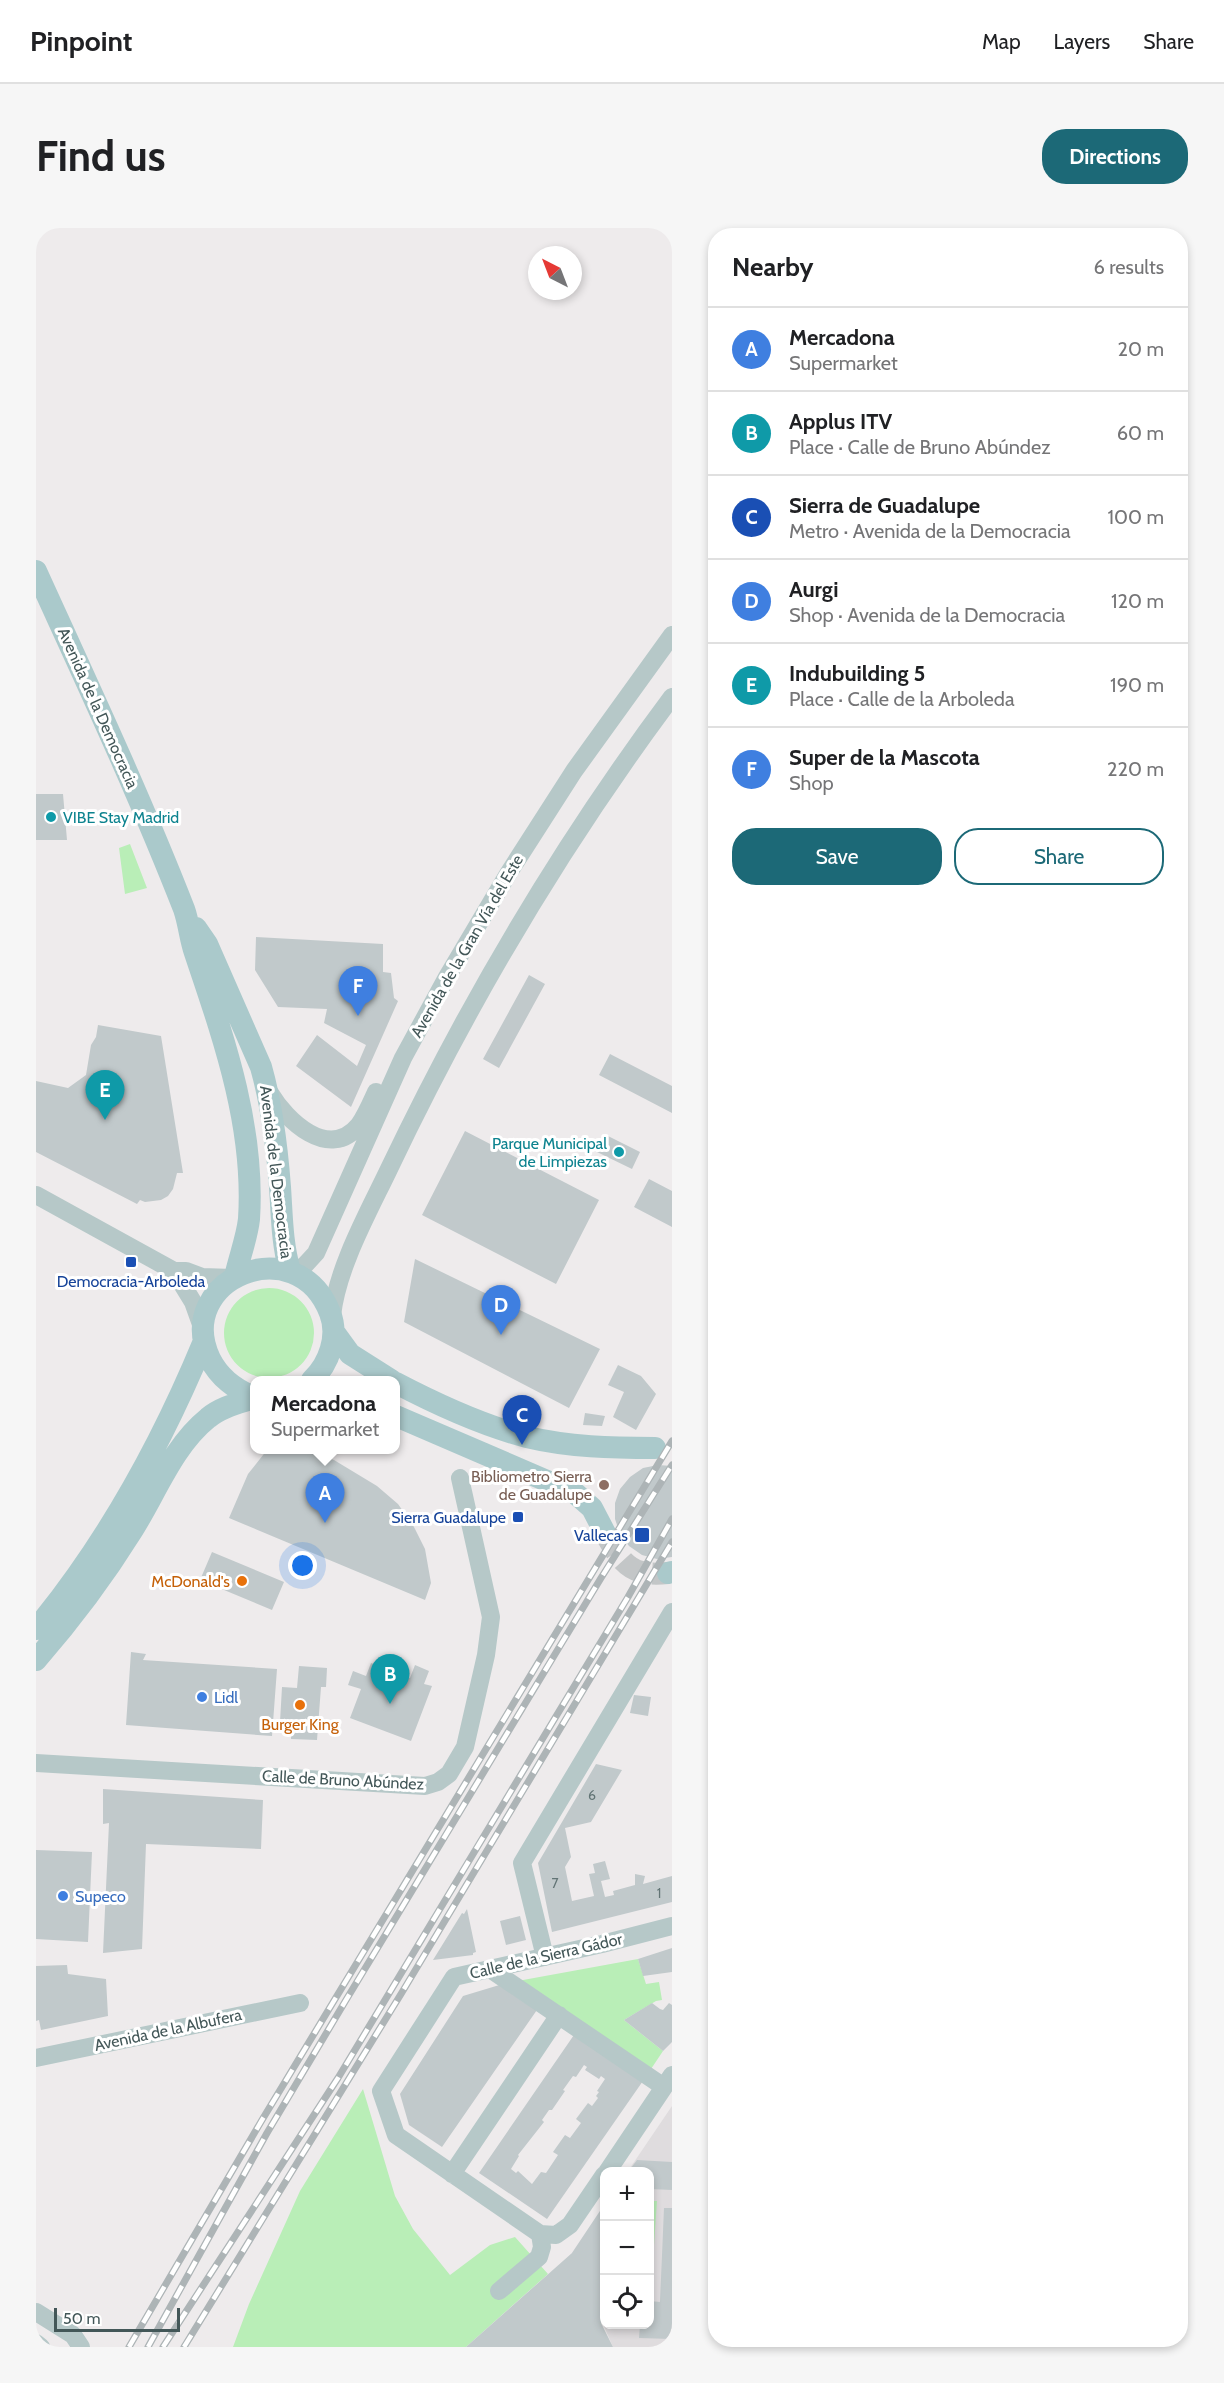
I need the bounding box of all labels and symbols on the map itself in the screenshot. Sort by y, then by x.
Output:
north arrow [528,246,582,300]
street label: Avenida de la Democracia [54,625,142,792]
place label: VIBE Stay Madrid [63,808,179,827]
marker: VIBE Stay Madrid [44,810,58,824]
street label: Avenida de la Gran Vía del Este [407,851,527,1041]
pin: F [338,966,378,1016]
pin: E [86,1070,124,1120]
street label: Avenida de la Democracia [256,1084,296,1260]
place label: Parque Municipal de Limpiezas [492,1134,607,1171]
marker: Parque Municipal de Limpiezas [612,1145,626,1159]
marker: Democracia-Arboleda [124,1255,138,1269]
place label: Democracia-Arboleda [57,1272,206,1291]
pin: D [482,1286,520,1335]
pin: C [502,1396,542,1445]
place label: Bibliometro Sierra de Guadalupe [471,1467,592,1504]
pin: A [306,1474,344,1523]
marker: Bibliometro Sierra de Guadalupe [597,1478,611,1492]
place label: Sierra Guadalupe [391,1508,506,1527]
marker: Sierra Guadalupe [511,1510,525,1524]
place label: Vallecas [574,1526,628,1545]
marker: Vallecas [633,1526,651,1544]
your location [288,1551,317,1580]
place label: McDonald's [151,1572,230,1591]
marker: McDonald's [235,1574,249,1588]
pin: B [370,1654,410,1704]
place label: Lidl [214,1688,238,1707]
marker: Lidl [195,1690,209,1704]
marker: Burger King [293,1698,307,1712]
place label: Burger King [261,1715,340,1734]
street label: Calle de Bruno Abúndez [261,1766,425,1794]
house number: 6 [588,1786,596,1804]
house number: 7 [551,1874,559,1892]
house number: 1 [657,1884,661,1902]
place label: Supeco [75,1887,126,1906]
marker: Supeco [56,1889,70,1903]
street label: Calle de la Sierra Gádor [468,1929,625,1983]
street label: Avenida de la Albufera [93,2005,244,2055]
scale bar [54,2305,180,2332]

